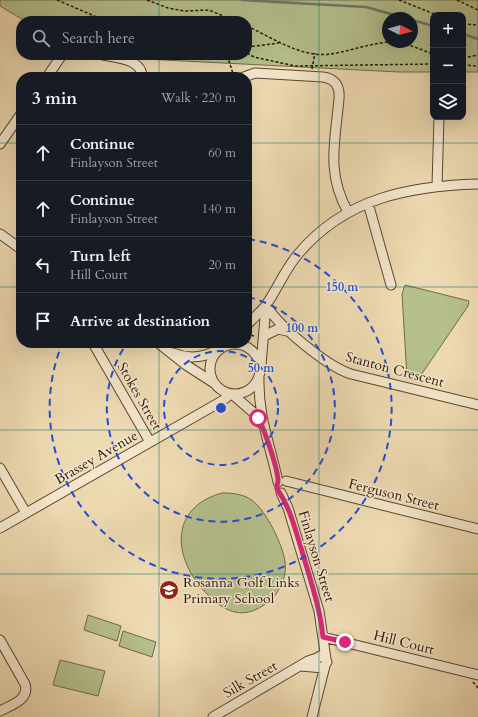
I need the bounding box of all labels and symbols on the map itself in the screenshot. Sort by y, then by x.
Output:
north arrow [382,12,418,48]
text: 150 m [326,279,359,295]
text: 100 m [286,320,319,336]
street label: Stanton Crescent [344,347,447,392]
street label: Stokes Street [113,359,167,434]
text: 50 m [248,360,275,376]
centre of rings [214,401,228,415]
route start [249,409,267,427]
street label: Brassey Avenue [51,426,141,489]
street label: Ferguson Street [347,474,442,515]
street label: Finlayson Street [294,508,340,605]
place label: Rosanna Golf Links Primary School [183,573,300,608]
school or university icon: Rosanna Golf Links Primary School [158,579,180,601]
street label: Hill Court [371,626,437,659]
route end [336,633,354,651]
street label: Silk Street [220,656,281,703]

